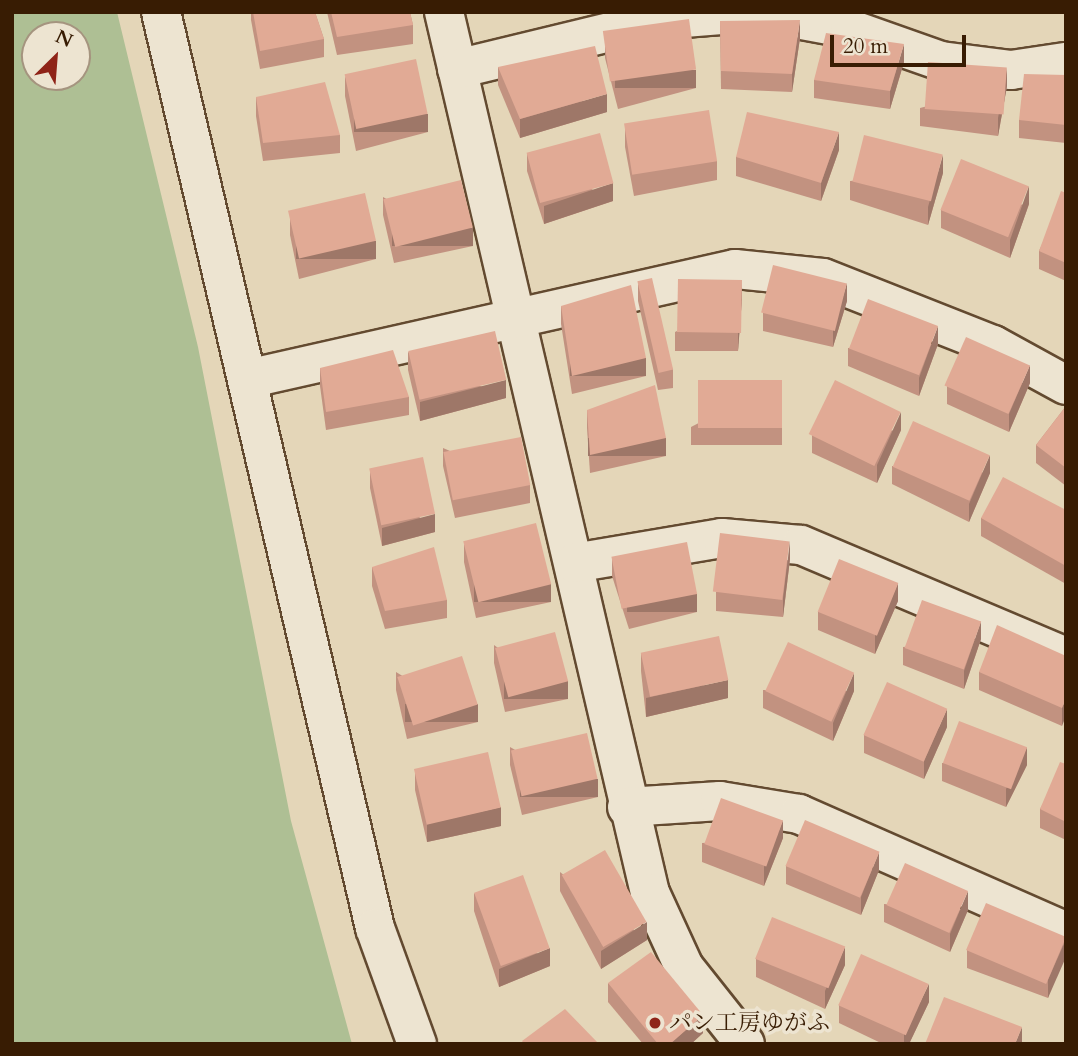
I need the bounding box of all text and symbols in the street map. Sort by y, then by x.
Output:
north arrow [21,21,91,91]
scale bar [833,21,970,65]
text: N [51,24,77,54]
text: 20 m [843,32,888,61]
place label: パン工房ゆがふ [669,1009,830,1037]
marker: パン工房ゆがふ [647,1015,663,1031]

